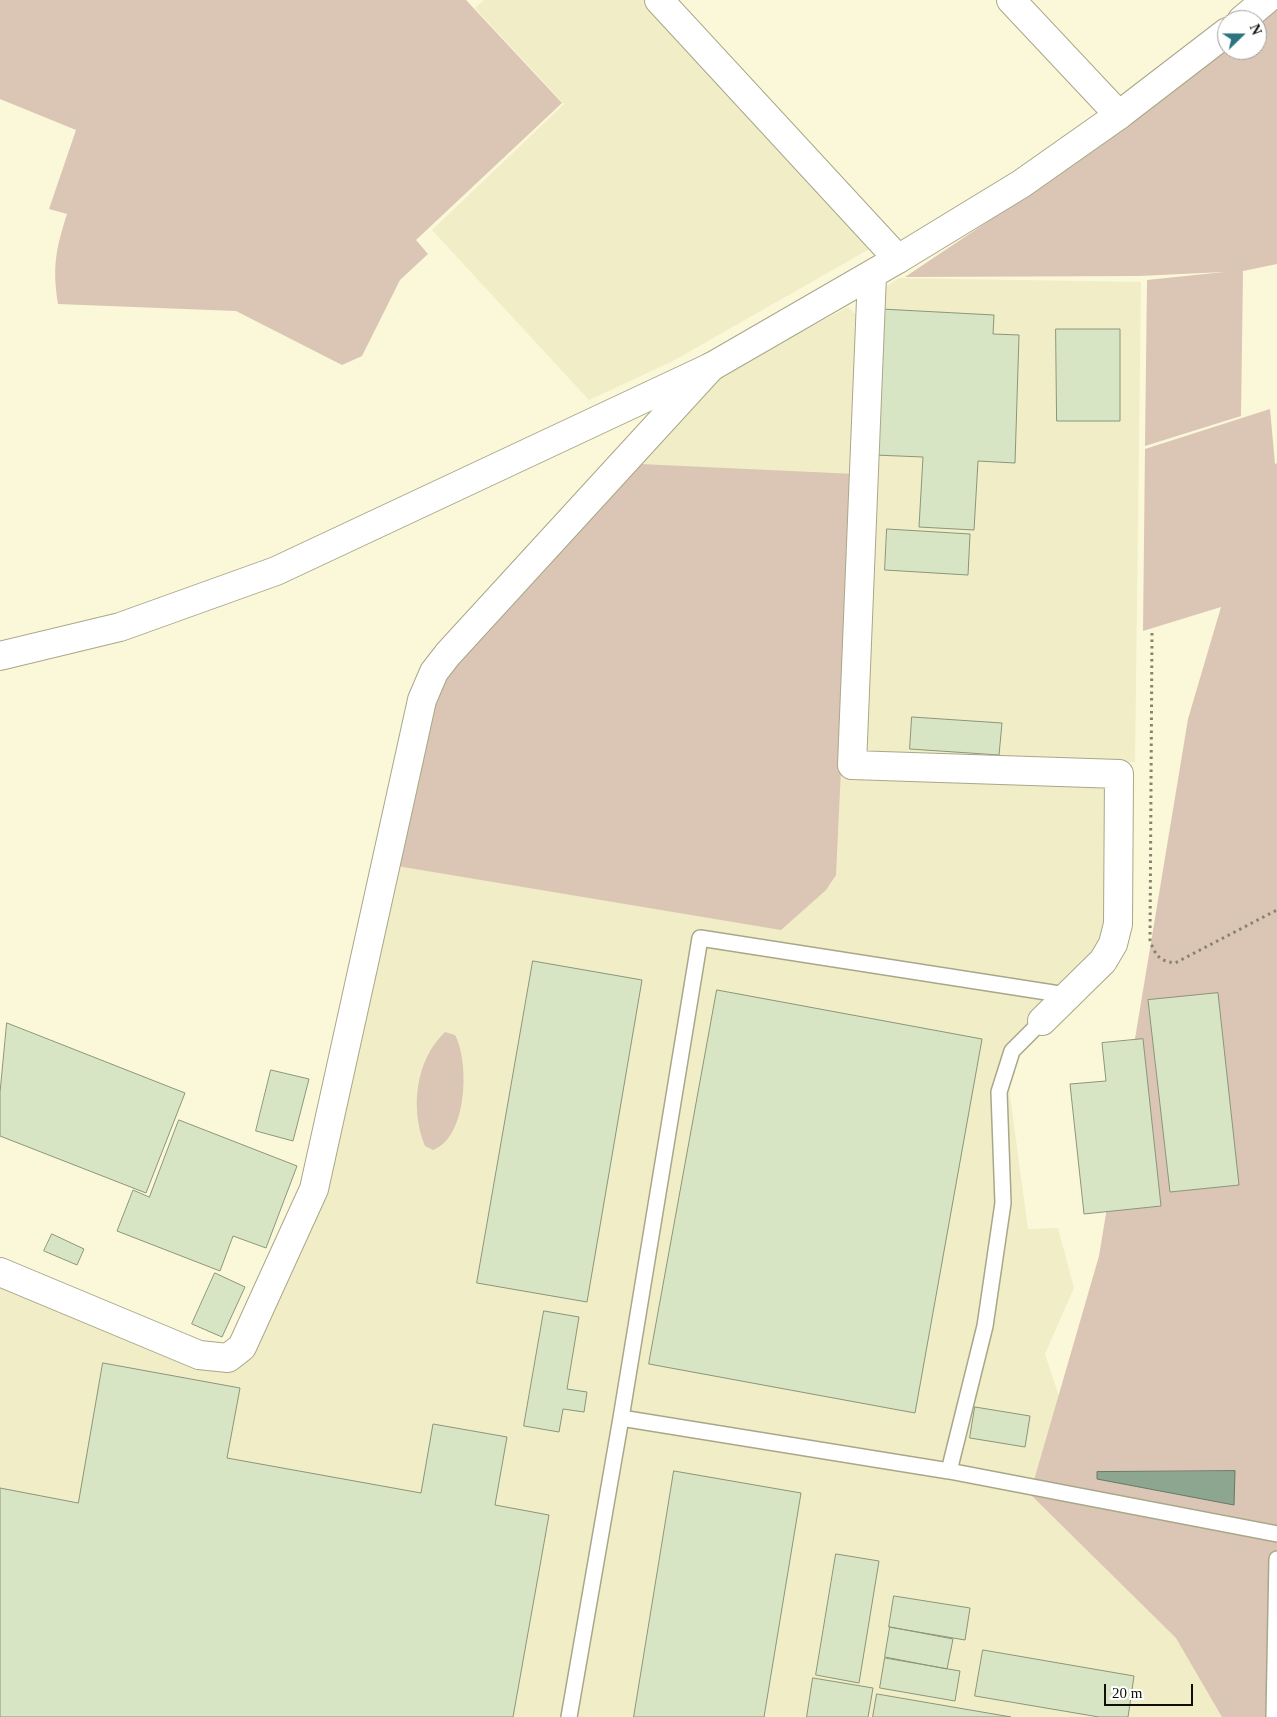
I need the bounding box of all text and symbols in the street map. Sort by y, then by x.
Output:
north arrow [1217,10,1267,60]
text: N [1247,22,1264,37]
scale bar [1107,1674,1196,1706]
text: 20 m [1112,1685,1142,1701]

